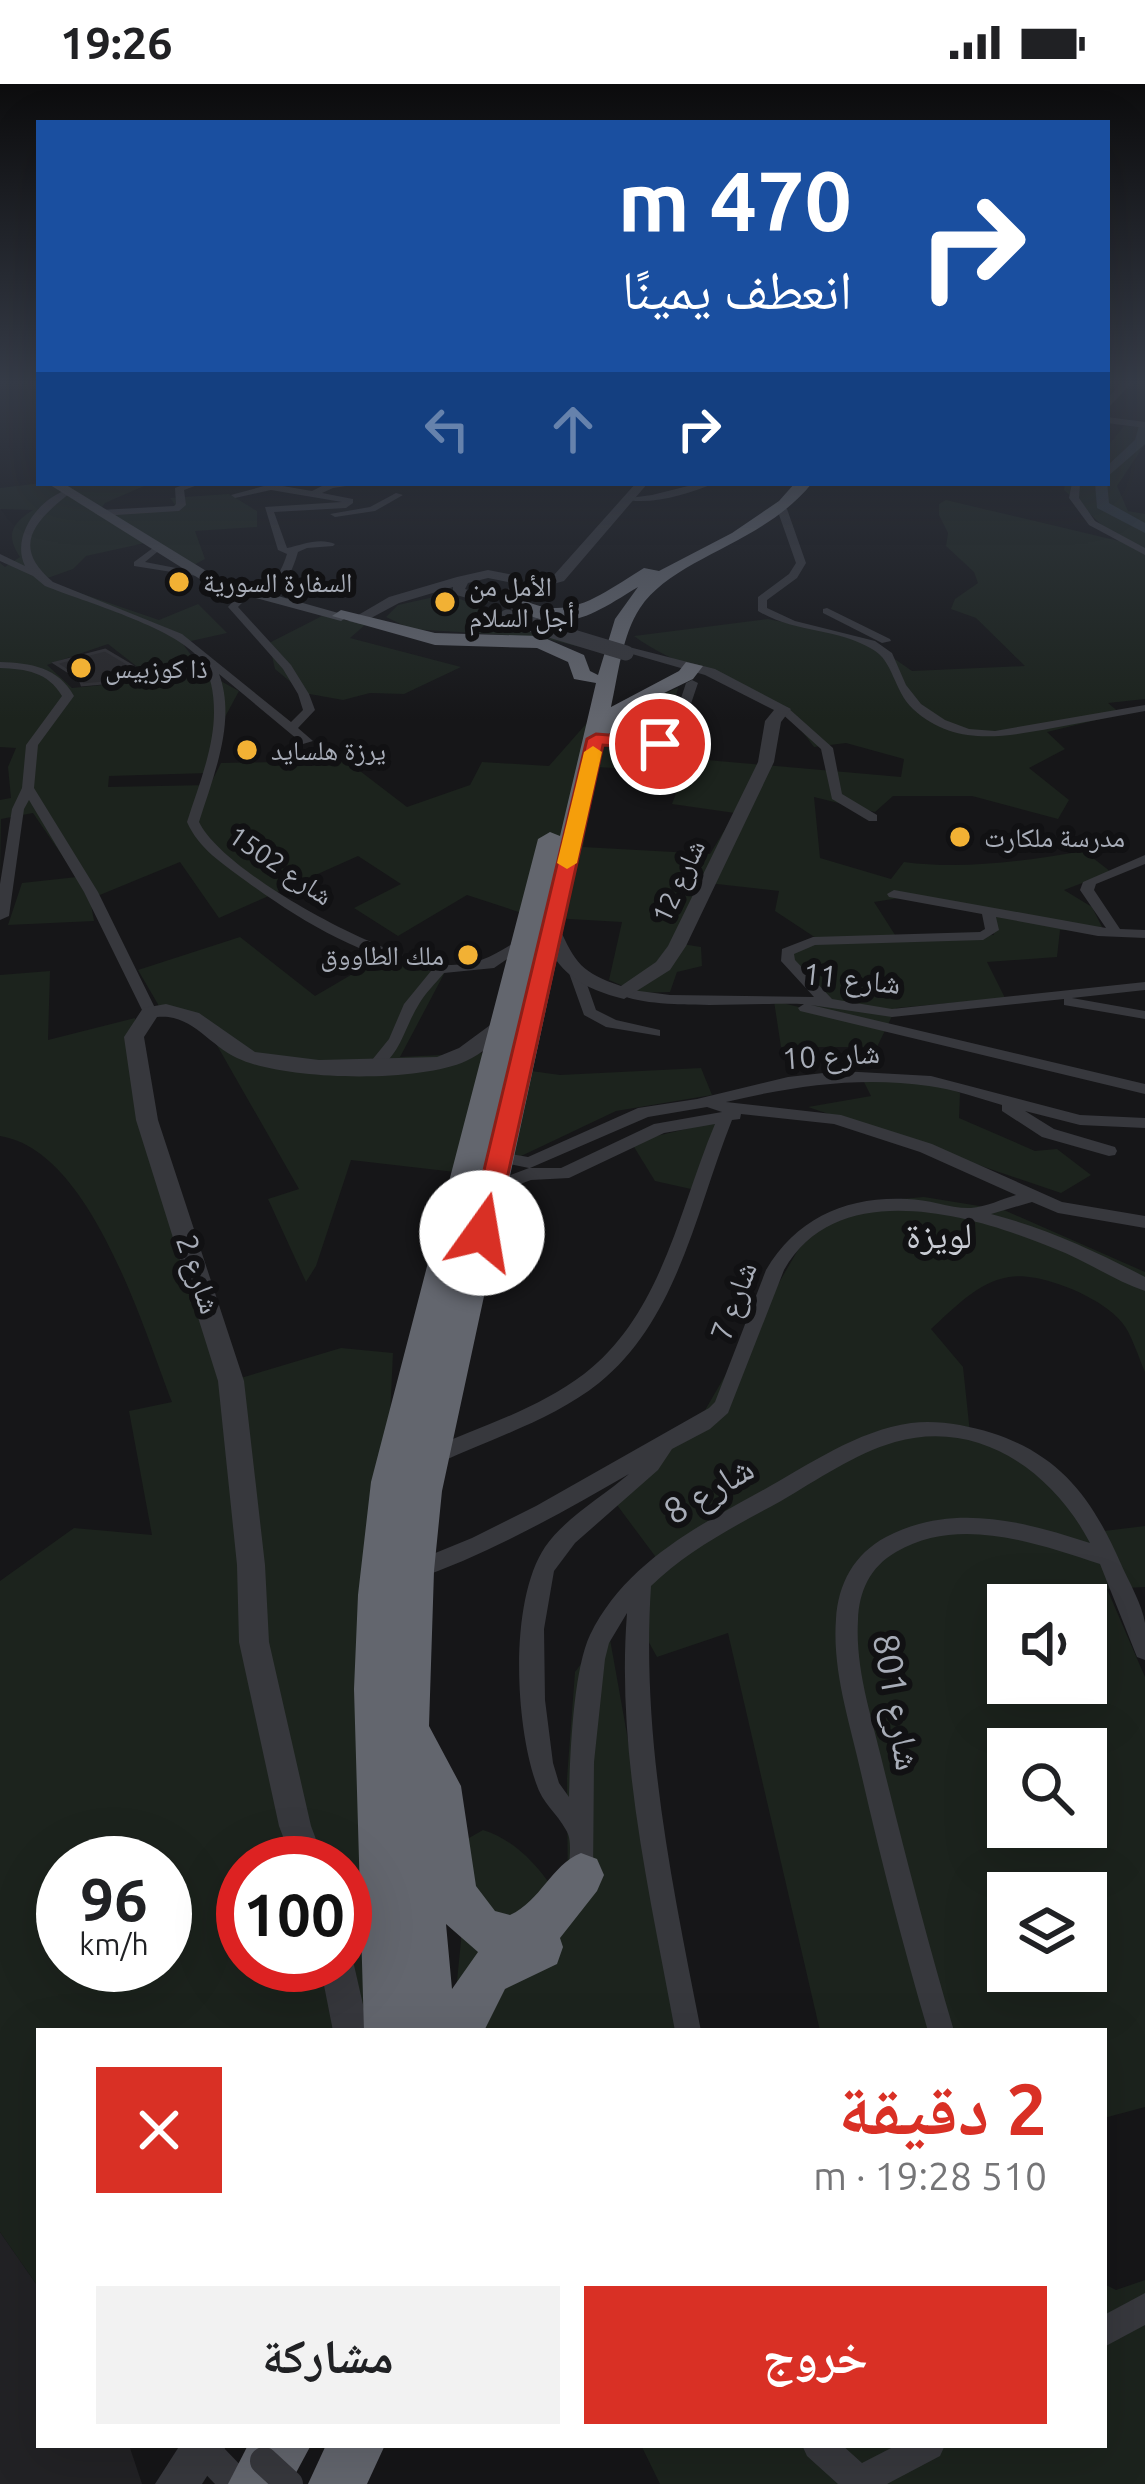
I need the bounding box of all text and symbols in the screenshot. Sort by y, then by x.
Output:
text: 19:26 [60,17,173,68]
text: 470 m [618,153,852,247]
icon: right [894,168,1050,324]
text: انعطف يمينًا [622,259,852,319]
icon: left [414,396,480,462]
icon: ahead [540,396,606,462]
icon: right [666,396,732,462]
place label: السفارة السورية [203,567,353,598]
marker: السفارة السورية [166,569,192,595]
place label: الأمل من أجل السلام [469,571,574,636]
marker: الأمل من أجل السلام [432,589,458,615]
place label: ذا كوزبيس [105,653,208,685]
marker: ذا كوزبيس [68,655,94,681]
pin [609,693,711,795]
icon: arrive [627,711,693,777]
place label: يرزة هلسايد [271,735,386,766]
marker: يرزة هلسايد [234,737,260,763]
street label: شارع 1502 [222,819,338,913]
place label: مدرسة ملكارت [984,822,1125,853]
marker: مدرسة ملكارت [947,824,973,850]
street label: شارع 12 [646,835,713,928]
place label: ملك الطاووق [320,940,444,972]
marker: ملك الطاووق [455,942,481,968]
street label: شارع 11 [801,956,902,1003]
street label: شارع 10 [781,1035,881,1078]
position arrow [419,1170,545,1296]
district label: لويزة [906,1214,972,1255]
street label: شارع 2 [167,1230,228,1319]
street label: شارع 7 [703,1257,766,1346]
street label: شارع 8 [656,1446,762,1534]
map controls [987,1584,1107,1992]
button: sound [987,1584,1107,1704]
street label: شارع 801 [863,1631,930,1774]
button: search [987,1728,1107,1848]
speed limit sign: 100 [216,1836,372,1992]
text: 96 [80,1865,148,1932]
button: layers [987,1872,1107,1992]
text: km/h [79,1927,149,1961]
button: close [96,2067,222,2193]
text: 2 دقيقة [838,2068,1047,2149]
text: 510 m · 19:28 [813,2154,1047,2197]
button: مشاركة [96,2286,560,2424]
button: خروج [584,2286,1047,2424]

